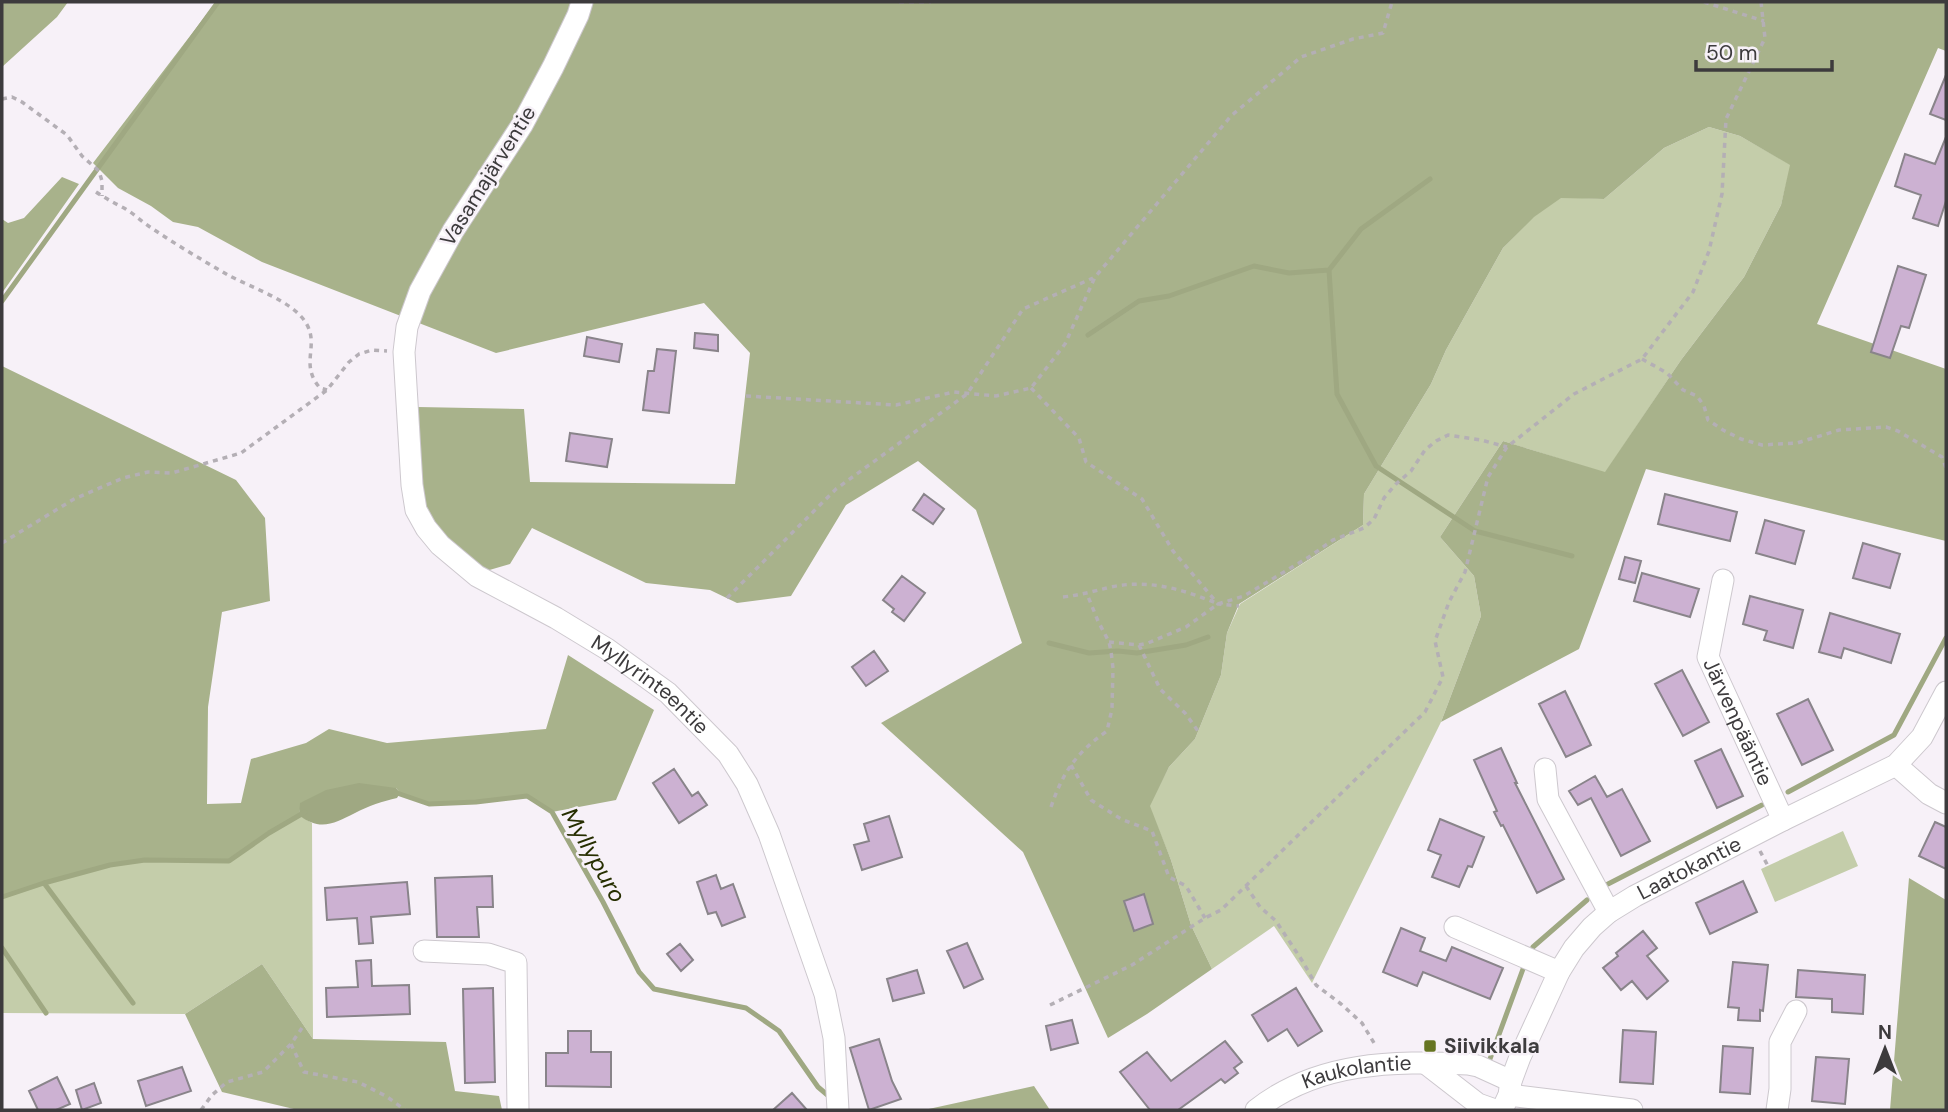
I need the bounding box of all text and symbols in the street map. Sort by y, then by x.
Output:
scale bar [1696,28,1832,72]
text: 50 m [1706,39,1757,67]
street label: Vasamajärventie [434,101,542,251]
street label: Myllyrinteentie [586,629,715,741]
street label: Järvenpääntie [1696,654,1779,790]
water label: Myllypuro [555,802,633,908]
street label: Laatokantie [1632,830,1746,906]
north arrow [1850,1014,1920,1084]
text: N [1878,1020,1892,1045]
place label: Siivikkala [1444,1032,1540,1060]
marker: Siivikkala [1422,1038,1438,1054]
street label: Kaukolantie [1298,1049,1412,1095]

